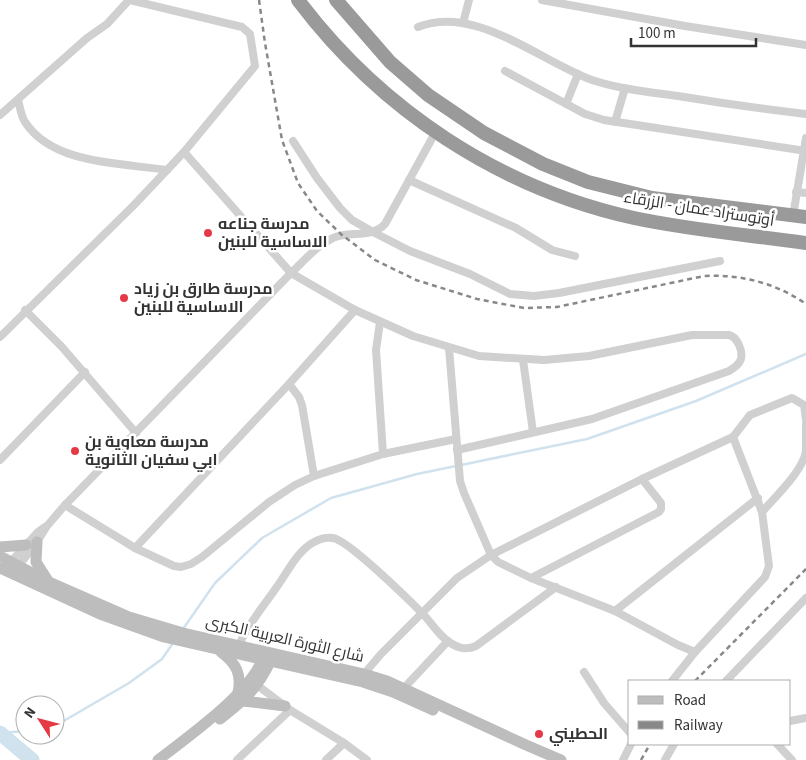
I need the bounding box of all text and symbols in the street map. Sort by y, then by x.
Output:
scale bar [631,15,756,47]
text: 100 m [638,23,676,44]
street label: أوتوستراد عمان - الزرقاء [622,186,776,232]
place label: مدرسة جناعه الاساسية للبنين [218,213,328,253]
marker: مدرسة جناعه الاساسية للبنين [202,227,214,239]
place label: مدرسة طارق بن زياد الاساسية للبنين [134,278,273,318]
marker: مدرسة طارق بن زياد الاساسية للبنين [118,292,130,304]
place label: مدرسة معاوية بن ابي سفيان الثانوية [85,431,218,472]
marker: مدرسة معاوية بن ابي سفيان الثانوية [69,445,81,457]
street label: شارع الثورة العربية الكبرى [204,610,366,668]
legend [628,680,791,745]
text: Road [674,690,706,711]
north arrow [15,695,65,745]
text: N [19,703,41,723]
text: Railway [674,715,723,736]
place label: الحطيني [549,723,608,746]
marker: الحطيني [533,728,545,740]

